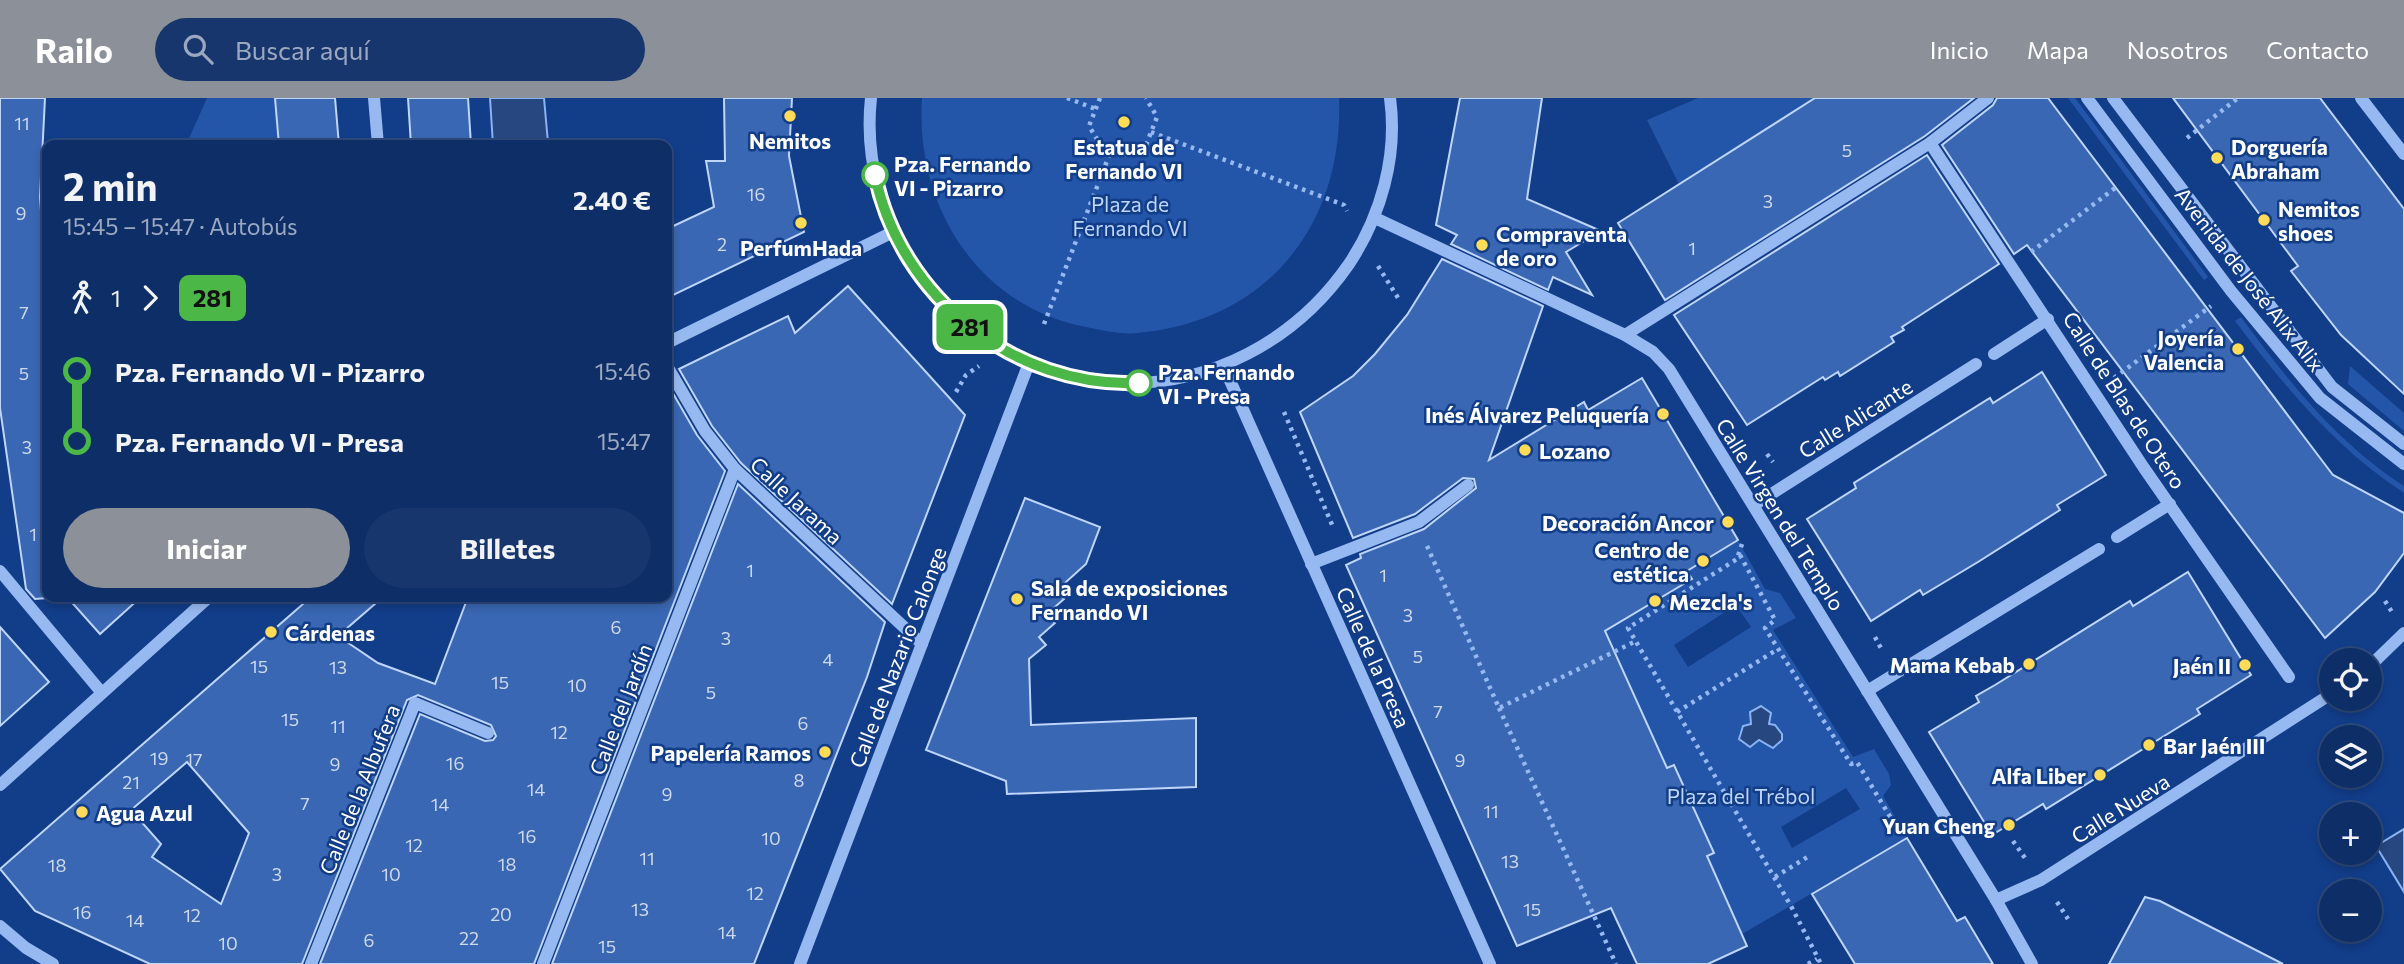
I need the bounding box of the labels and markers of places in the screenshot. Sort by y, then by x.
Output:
marker: Nemitos [782,108,798,124]
marker: Estatua de Fernando VI [1116,114,1132,130]
place label: Nemitos [749,128,831,153]
place label: Estatua de Fernando VI [1065,134,1183,183]
place label: Dorguería Abraham [2231,134,2328,183]
marker: Dorguería Abraham [2209,150,2225,166]
place label: Pza. Fernando VI - Pizarro [894,151,1031,200]
marker: Pza. Fernando VI - Pizarro [862,162,888,188]
place label: Nemitos shoes [2278,196,2360,245]
marker: Nemitos shoes [2256,212,2272,228]
marker: PerfumHada [793,215,809,231]
place label: Compraventa de oro [1496,221,1627,270]
place label: PerfumHada [740,235,862,260]
marker: Compraventa de oro [1474,237,1490,253]
place label: Joyería Valencia [2143,325,2224,374]
marker: Joyería Valencia [2230,341,2246,357]
place label: Pza. Fernando VI - Presa [1158,359,1295,408]
marker: Pza. Fernando VI - Presa [1126,370,1152,396]
place label: Inés Álvarez Peluquería [1425,402,1649,427]
marker: Inés Álvarez Peluquería [1655,406,1671,422]
place label: Lozano [1539,438,1610,463]
marker: Lozano [1517,442,1533,458]
place label: Decoración Ancor [1542,510,1714,535]
marker: Decoración Ancor [1720,514,1736,530]
place label: Centro de estética [1594,537,1689,586]
marker: Centro de estética [1695,553,1711,569]
place label: Sala de exposiciones Fernando VI [1031,575,1228,624]
place label: Mezcla's [1669,589,1753,614]
marker: Sala de exposiciones Fernando VI [1009,591,1025,607]
marker: Mezcla's [1647,593,1663,609]
place label: Cárdenas [285,620,375,645]
marker: Cárdenas [263,624,279,640]
place label: Mama Kebab [1890,652,2015,677]
place label: Jaén II [2173,653,2231,678]
marker: Mama Kebab [2021,656,2037,672]
marker: Jaén II [2237,657,2253,673]
place label: Bar Jaén III [2163,733,2265,758]
marker: Bar Jaén III [2141,737,2157,753]
place label: Papelería Ramos [651,740,811,765]
marker: Papelería Ramos [817,744,833,760]
place label: Alfa Liber [1992,763,2086,788]
marker: Alfa Liber [2092,767,2108,783]
place label: Agua Azul [96,800,193,825]
marker: Agua Azul [74,804,90,820]
place label: Yuan Cheng [1882,813,1995,838]
marker: Yuan Cheng [2001,817,2017,833]

